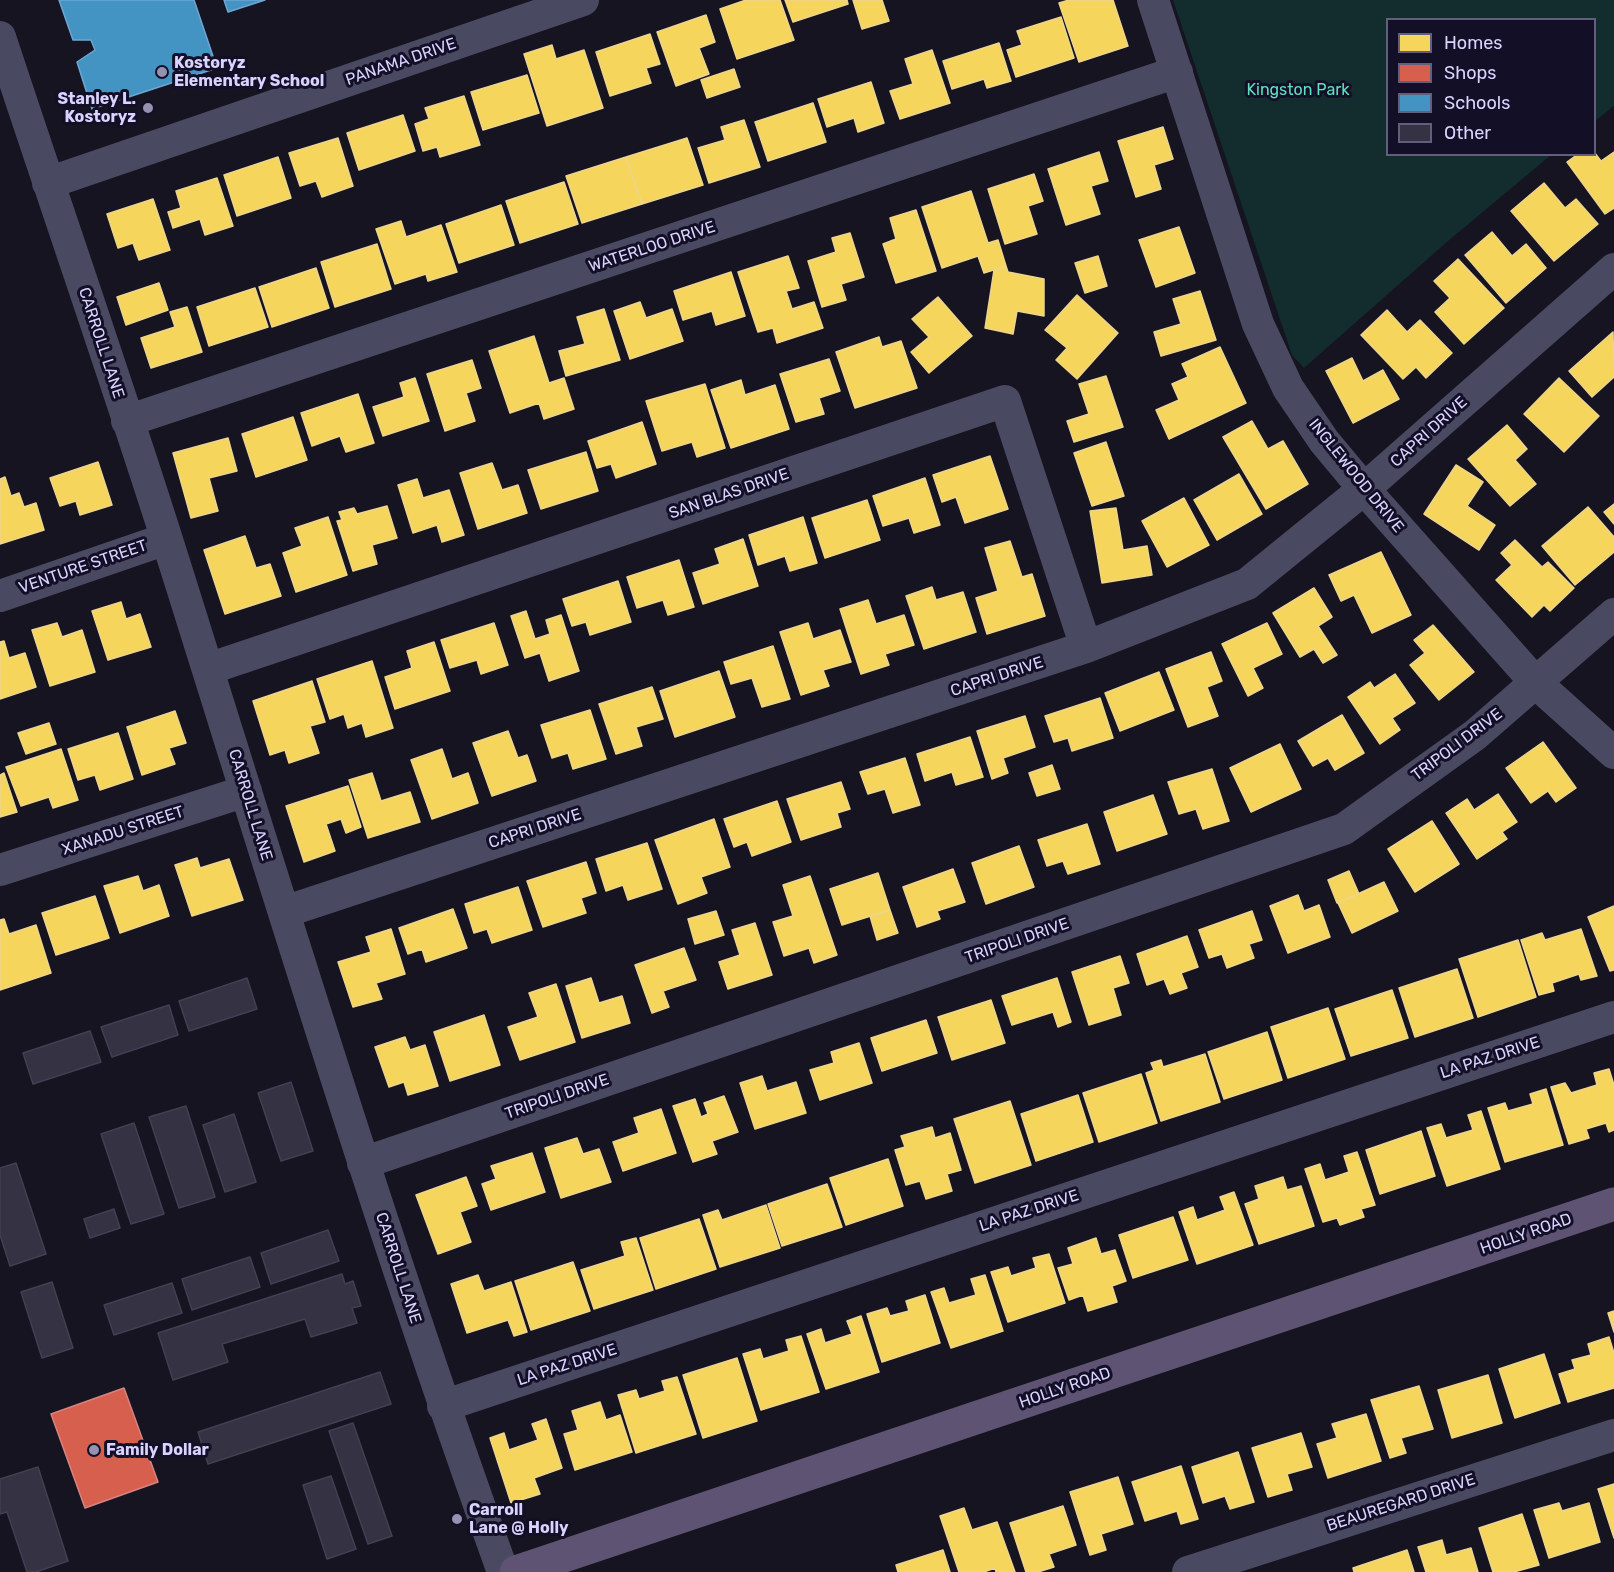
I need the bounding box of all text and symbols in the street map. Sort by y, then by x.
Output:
legend [1386,18,1596,156]
text: Homes [1444,32,1502,54]
street label: PANAMA DRIVE [343,34,459,90]
place label: Kostoryz Elementary School [174,53,324,91]
text: Shops [1444,62,1496,84]
marker: Kostoryz Elementary School [155,65,169,79]
park label: Kingston Park [1246,80,1350,100]
place label: Stanley L. Kostoryz [57,89,136,127]
text: Schools [1444,92,1510,114]
marker: Stanley L. Kostoryz [141,101,155,115]
text: Other [1444,122,1491,144]
street label: WATERLOO DRIVE [586,217,718,277]
street label: CARROLL LANE [74,285,128,401]
street label: CAPRI DRIVE [1387,393,1471,471]
street label: INGLEWOOD DRIVE [1304,415,1408,537]
street label: SAN BLAS DRIVE [666,464,792,524]
street label: VENTURE STREET [16,536,150,598]
street label: CAPRI DRIVE [948,653,1046,701]
street label: TRIPOLI DRIVE [1408,705,1506,785]
street label: CARROLL LANE [224,747,276,863]
street label: XANADU STREET [60,802,186,860]
street label: CAPRI DRIVE [486,805,584,853]
street label: TRIPOLI DRIVE [963,914,1071,968]
street label: LA PAZ DRIVE [1438,1033,1542,1083]
street label: TRIPOLI DRIVE [503,1070,611,1124]
street label: LA PAZ DRIVE [977,1186,1081,1236]
street label: HOLLY ROAD [1478,1209,1574,1259]
street label: CARROLL LANE [371,1210,425,1326]
street label: LA PAZ DRIVE [515,1340,619,1390]
street label: HOLLY ROAD [1017,1363,1113,1413]
place label: Family Dollar [106,1440,209,1460]
marker: Family Dollar [87,1443,101,1457]
street label: BEAUREGARD DRIVE [1324,1470,1478,1536]
place label: Carroll Lane @ Holly [469,1500,569,1538]
marker: Carroll Lane @ Holly [450,1512,464,1526]

